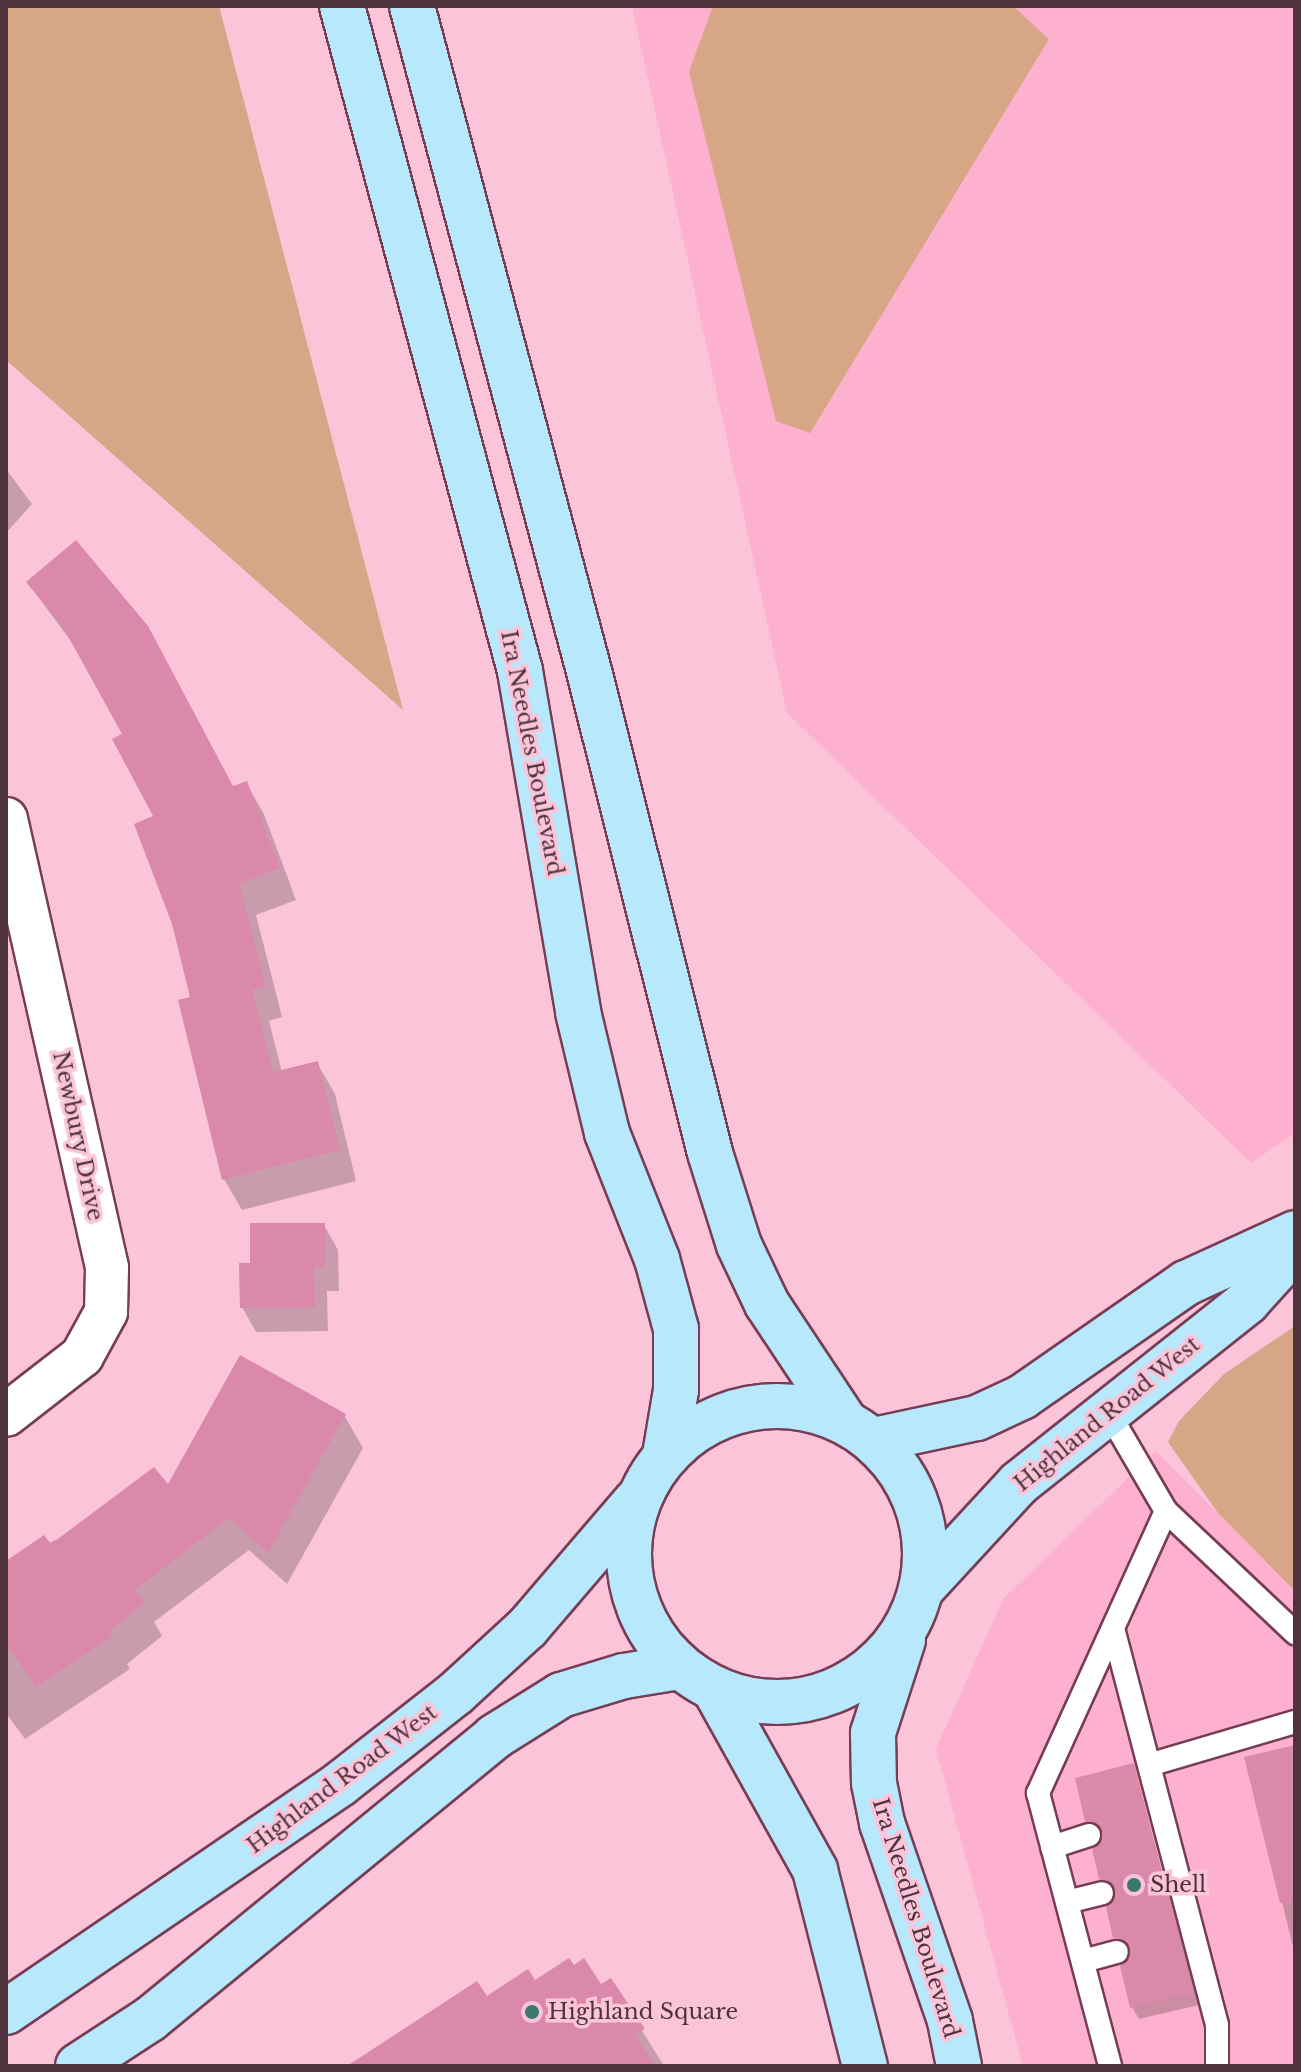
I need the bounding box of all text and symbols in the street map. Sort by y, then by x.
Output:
street label: Ira Needles Boulevard [495,628,569,878]
street label: Newbury Drive [47,1049,109,1223]
street label: Highland Road West [1009,1331,1205,1497]
street label: Highland Road West [242,1699,442,1859]
street label: Ira Needles Boulevard [867,1795,965,2041]
place label: Shell [1150,1872,1206,1898]
marker: Shell [1125,1876,1143,1894]
place label: Highland Square [548,1999,738,2025]
marker: Highland Square [523,2003,541,2021]

